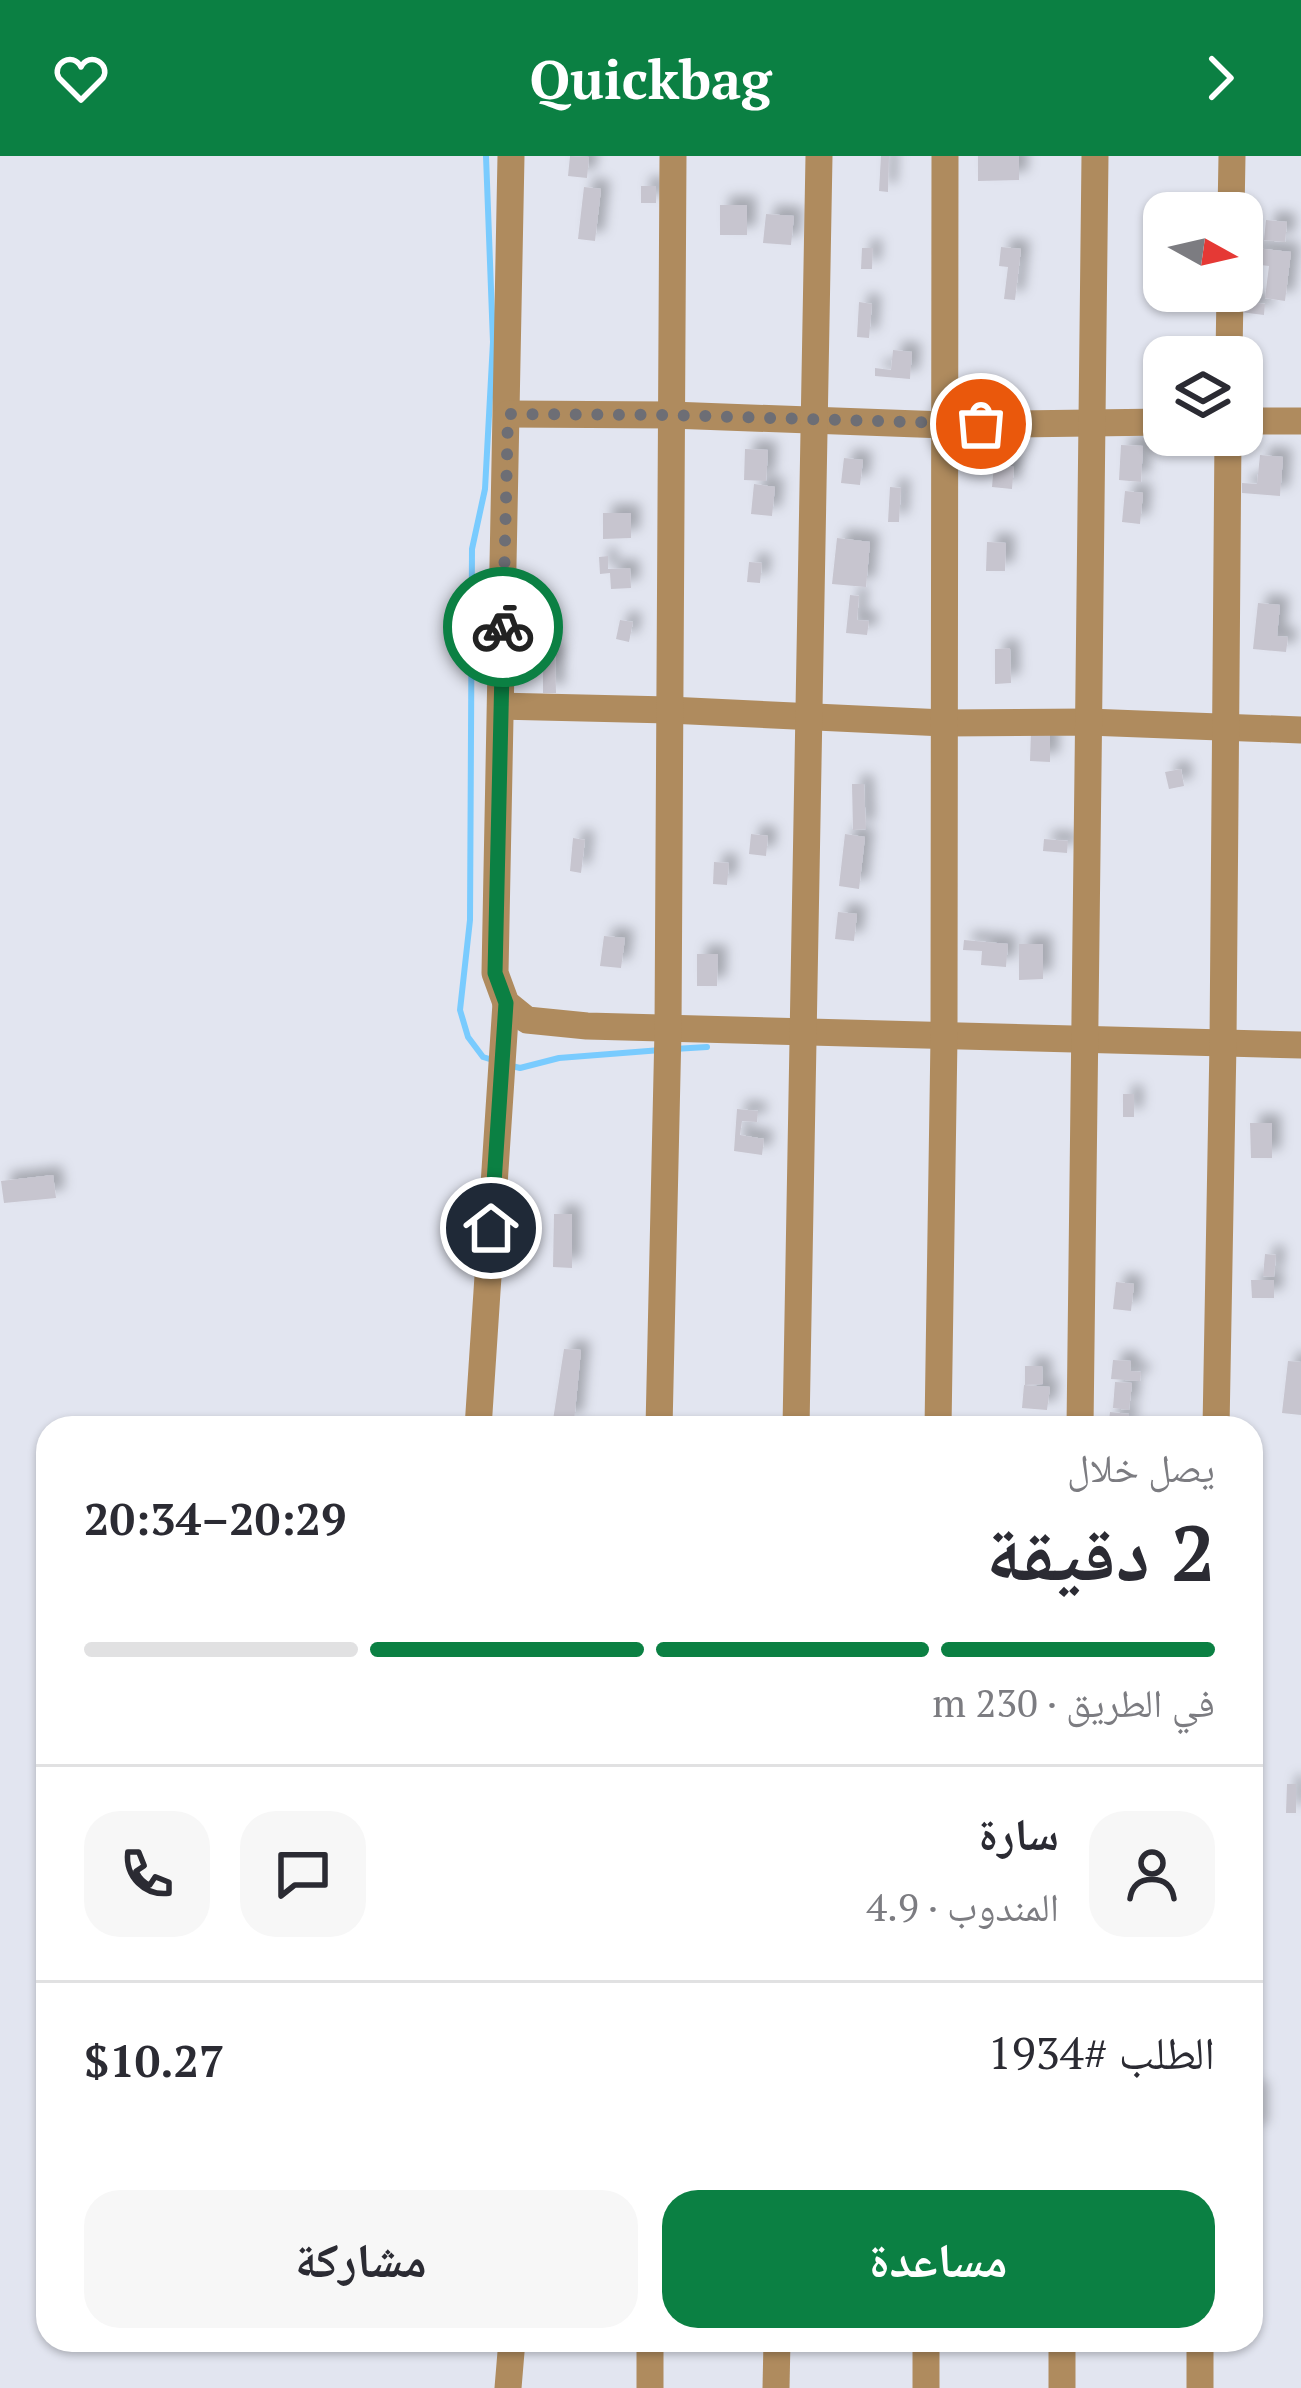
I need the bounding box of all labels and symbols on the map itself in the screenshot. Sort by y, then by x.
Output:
north arrow [1143,192,1263,312]
pin [930,373,1032,475]
courier [443,567,563,687]
pin [440,1177,542,1279]

